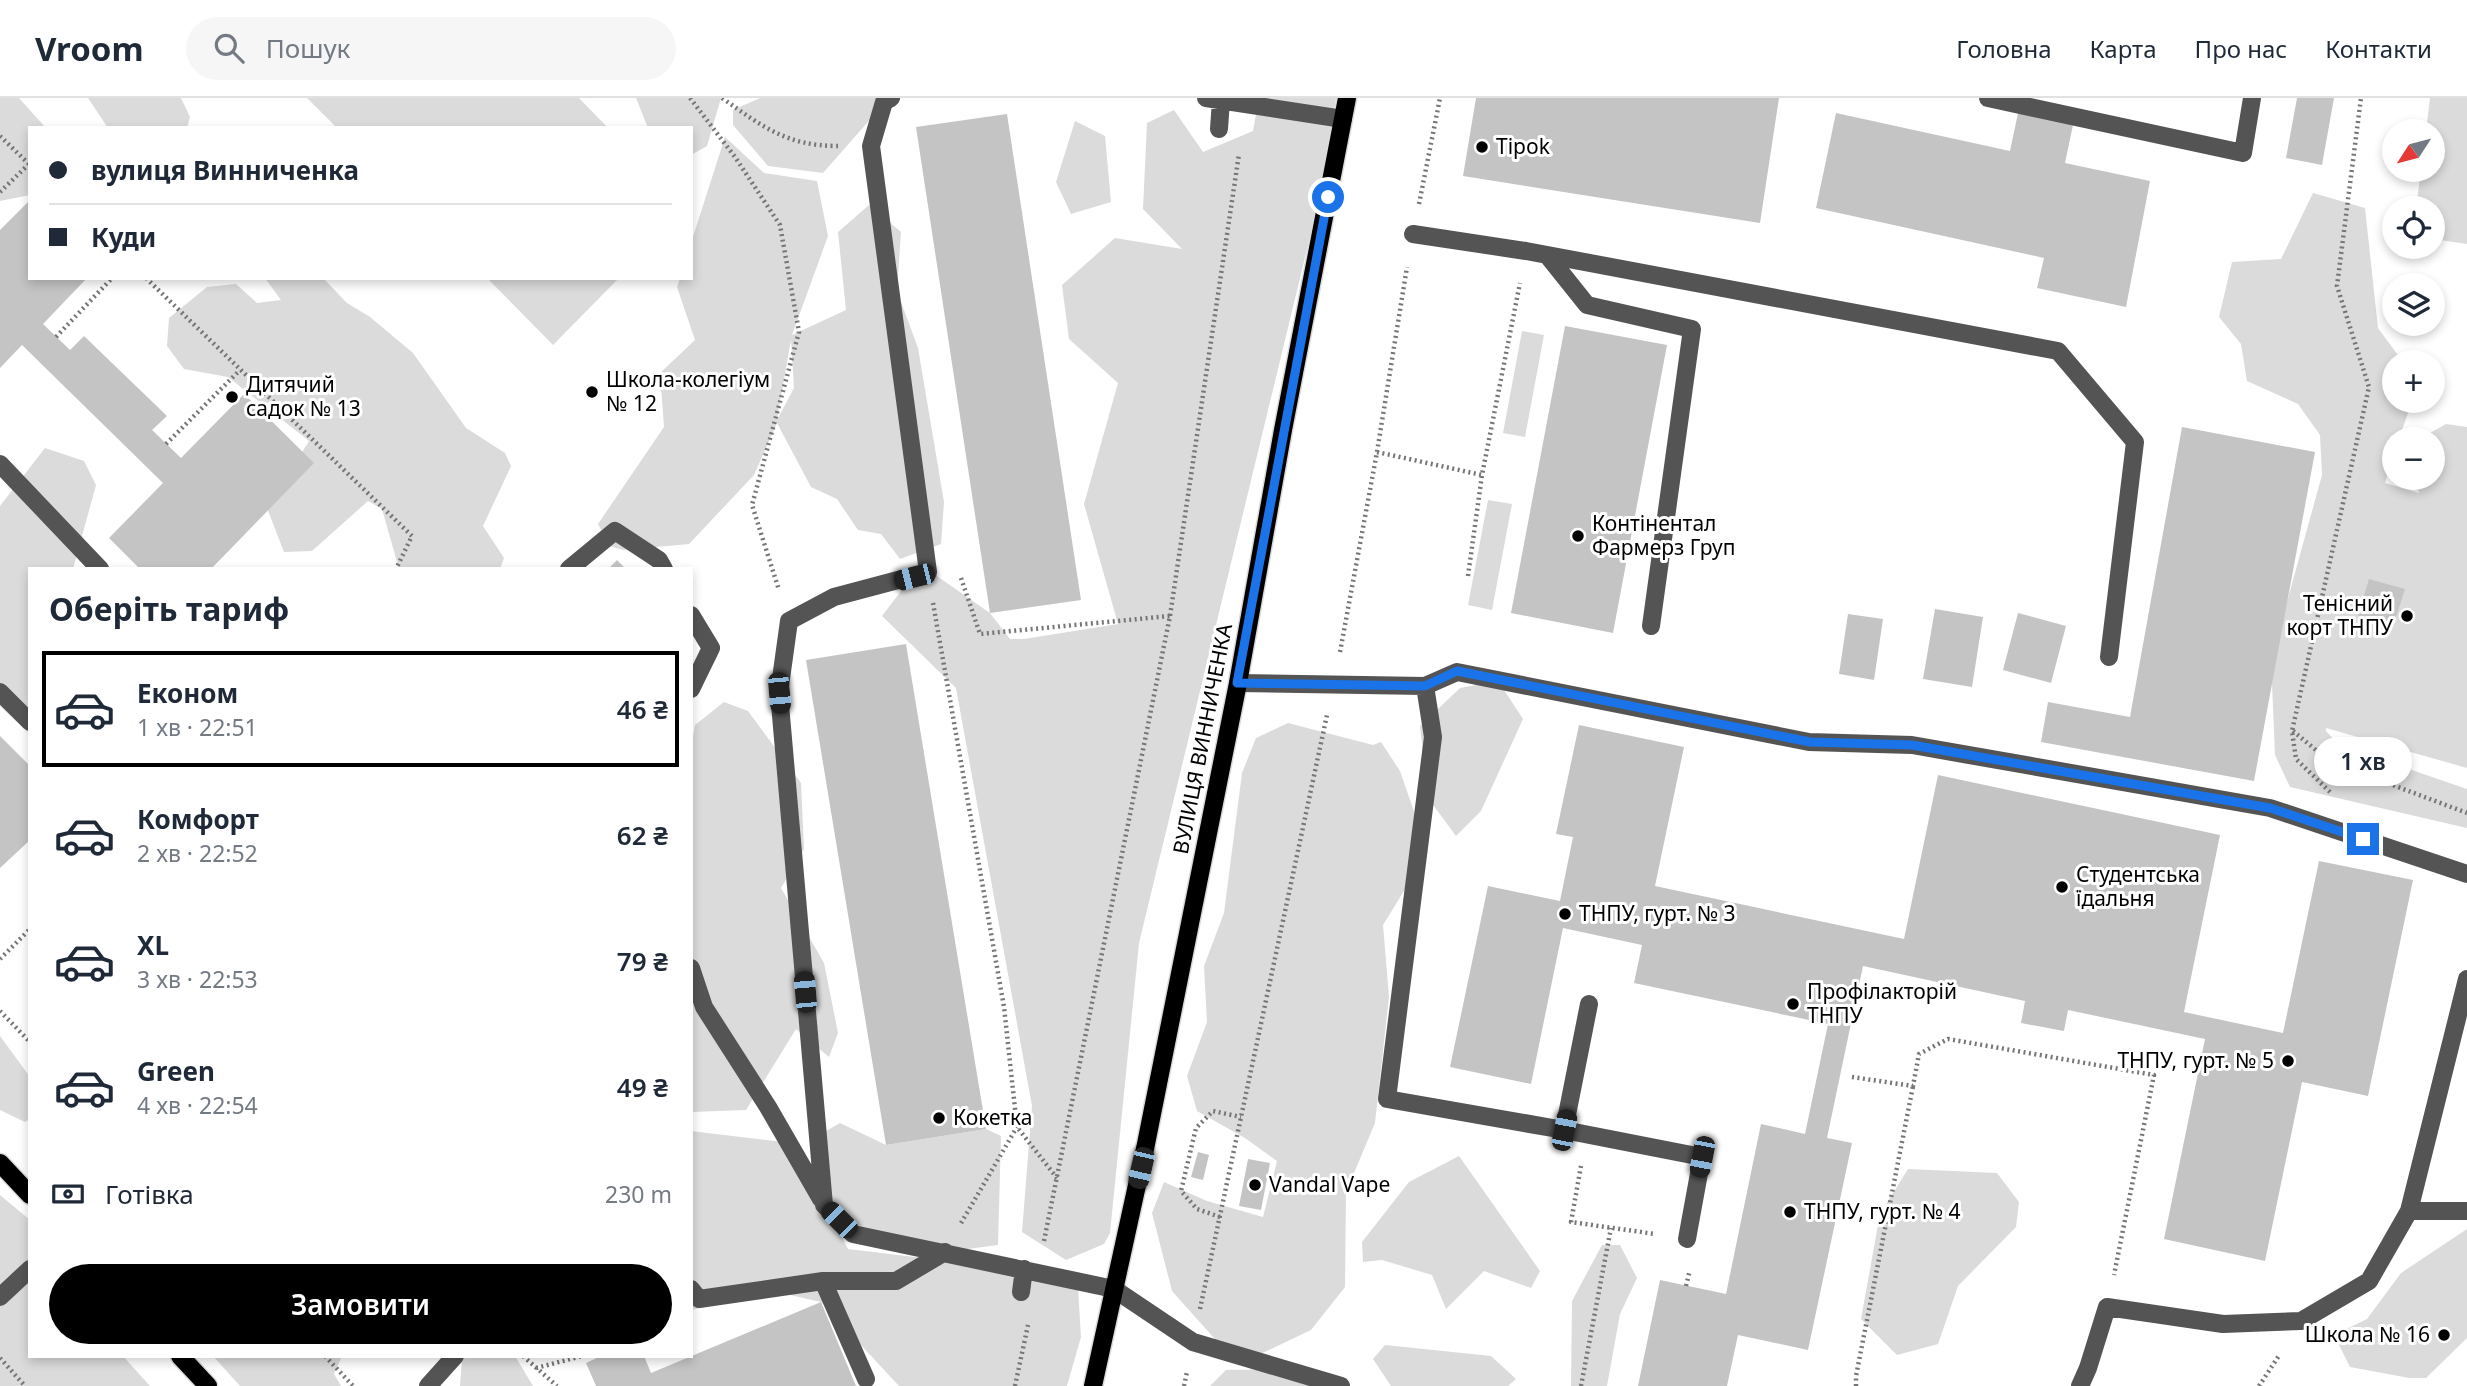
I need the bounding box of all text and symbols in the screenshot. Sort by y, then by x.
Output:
search box [186,17,676,80]
text: Vroom [35,26,144,71]
icon: search [210,29,248,67]
text: Пошук [266,30,350,66]
text: Головна [1956,32,2052,65]
text: Карта [2090,32,2157,65]
text: Про нас [2195,32,2287,65]
text: Контакти [2325,32,2432,65]
north arrow [2382,119,2445,182]
map controls [2382,119,2445,490]
place label: Tipok [1496,132,1551,160]
marker: Tipok [1474,139,1490,155]
text: вулиця Винниченка [91,152,359,188]
route start [1312,181,1344,213]
button: locate [2382,196,2445,259]
text: Куди [91,219,156,255]
button: layers [2382,273,2445,336]
button: + [2382,350,2445,413]
place label: Школа-колегіум № 12 [606,365,770,417]
place label: Дитячий садок № 13 [246,370,361,422]
marker: Школа-колегіум № 12 [584,384,600,400]
marker: Дитячий садок № 13 [224,389,240,405]
button: − [2382,427,2445,490]
place label: Контінентал Фармерз Груп [1592,509,1735,561]
marker: Контінентал Фармерз Груп [1570,528,1586,544]
car [892,562,937,592]
text: Оберіть тариф [49,587,289,630]
place label: Тенісний корт ТНПУ [2286,589,2393,641]
marker: Тенісний корт ТНПУ [2399,608,2415,624]
street label: ВУЛИЦЯ ВИННИЧЕНКА [1166,621,1238,856]
car [767,671,792,715]
text: Економ [137,675,238,711]
icon: car [53,678,116,741]
text: 46 ₴ [617,691,668,727]
text: 1 хв · 22:51 [137,711,258,743]
callout: 1 хв [2314,738,2412,786]
text: 1 хв [2340,745,2386,777]
text: Комфорт [137,801,259,837]
icon: car [53,804,116,867]
text: 62 ₴ [617,817,668,853]
route end [2347,823,2379,855]
text: 2 хв · 22:52 [137,837,258,869]
place label: Студентська їдальня [2076,860,2200,912]
marker: Студентська їдальня [2054,879,2070,895]
place label: ТНПУ, гурт. № 3 [1579,899,1736,927]
marker: ТНПУ, гурт. № 3 [1557,906,1573,922]
text: XL [137,927,169,963]
icon: car [53,930,116,993]
text: 79 ₴ [617,943,668,979]
text: 3 хв · 22:53 [137,963,258,995]
car [793,970,818,1014]
place label: Профілакторій ТНПУ [1807,977,1957,1029]
marker: Профілакторій ТНПУ [1785,996,1801,1012]
place label: ТНПУ, гурт. № 5 [2117,1046,2274,1074]
text: Green [137,1053,215,1089]
marker: ТНПУ, гурт. № 5 [2280,1053,2296,1069]
icon: car [53,1056,116,1119]
text: 49 ₴ [617,1069,668,1105]
text: 4 хв · 22:54 [137,1089,258,1121]
place label: Кокетка [953,1103,1032,1131]
car [1550,1107,1579,1153]
marker: Кокетка [931,1110,947,1126]
car [1688,1134,1717,1180]
car [1127,1145,1156,1191]
place label: Vandal Vape [1269,1170,1390,1198]
icon: cash [49,1175,87,1213]
text: Готівка [105,1176,194,1212]
marker: Vandal Vape [1247,1177,1263,1193]
text: 230 m [605,1178,672,1210]
place label: ТНПУ, гурт. № 4 [1804,1197,1961,1225]
car [817,1198,862,1242]
marker: ТНПУ, гурт. № 4 [1782,1204,1798,1220]
button: Замовити [49,1264,672,1344]
place label: Школа № 16 [2305,1320,2430,1348]
marker: Школа № 16 [2436,1327,2452,1343]

